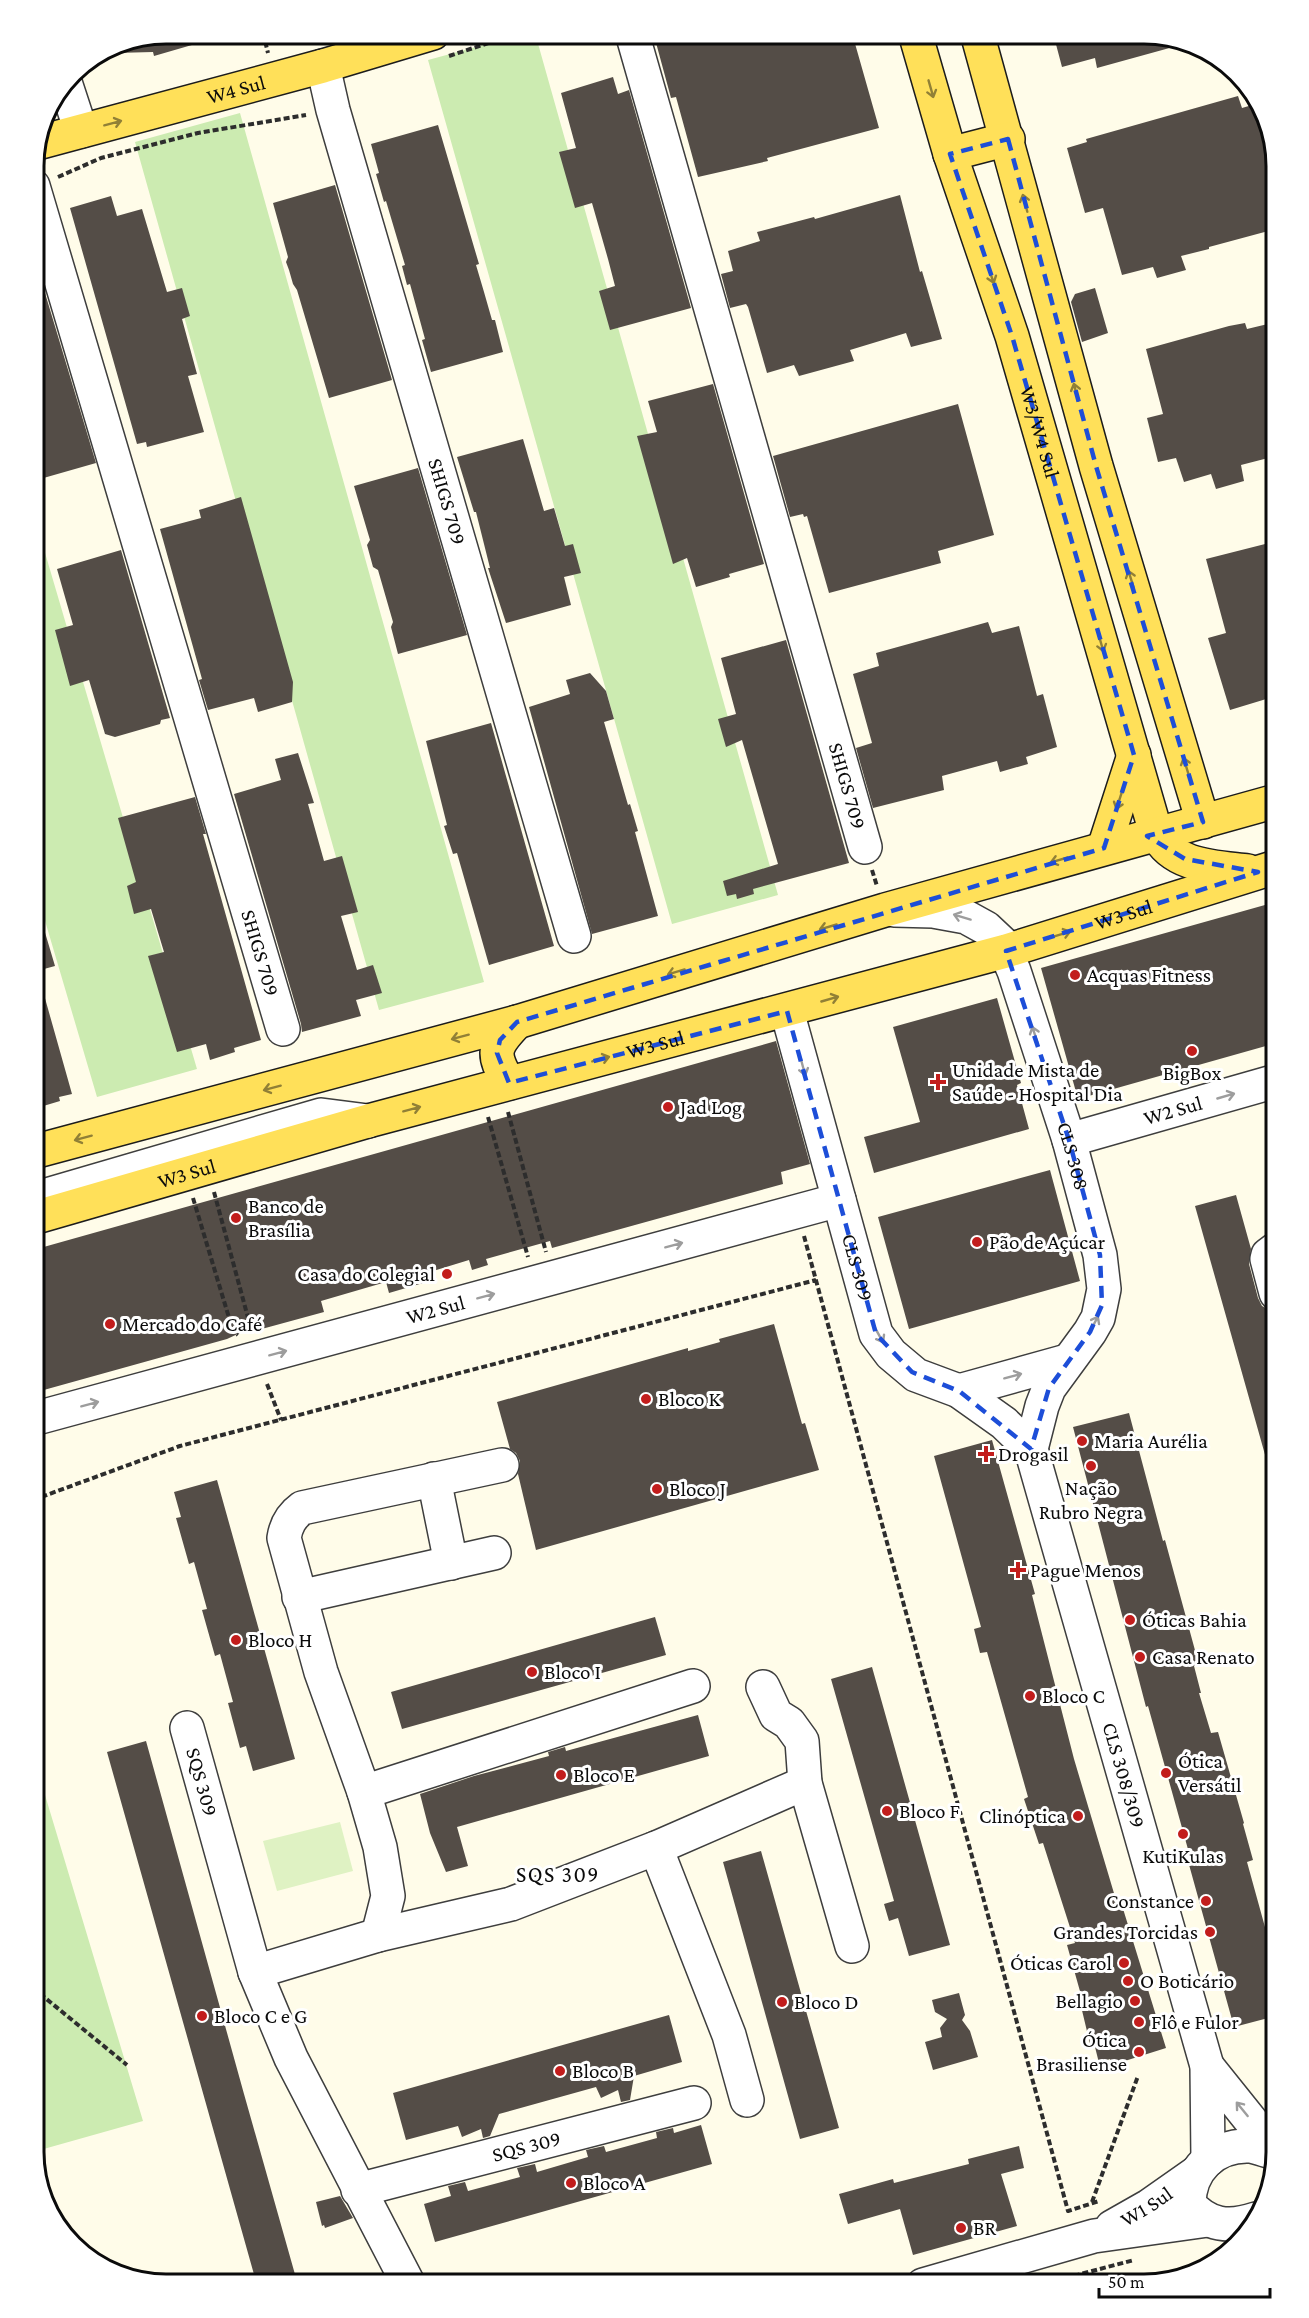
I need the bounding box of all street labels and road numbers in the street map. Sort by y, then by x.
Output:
street label: W4 Sul [204,70,268,109]
street label: W3/W4 Sul [1015,383,1065,481]
street label: SHIGS 709 [423,455,471,548]
street label: SHIGS 709 [824,740,871,832]
street label: W3 Sul [1092,894,1155,935]
street label: SHIGS 709 [236,907,285,999]
street label: W3 Sul [624,1025,687,1064]
street label: W2 Sul [1141,1091,1205,1130]
street label: CLS 308 [1052,1119,1094,1193]
street label: W3 Sul [155,1154,218,1193]
street label: CLS 309 [837,1231,878,1304]
street label: W2 Sul [403,1290,467,1329]
street label: CLS 308/309 [1098,1719,1150,1831]
street label: SQS 309 [181,1745,223,1819]
street label: SQS 309 [489,2126,563,2167]
street label: W1 Sul [1116,2181,1177,2232]

